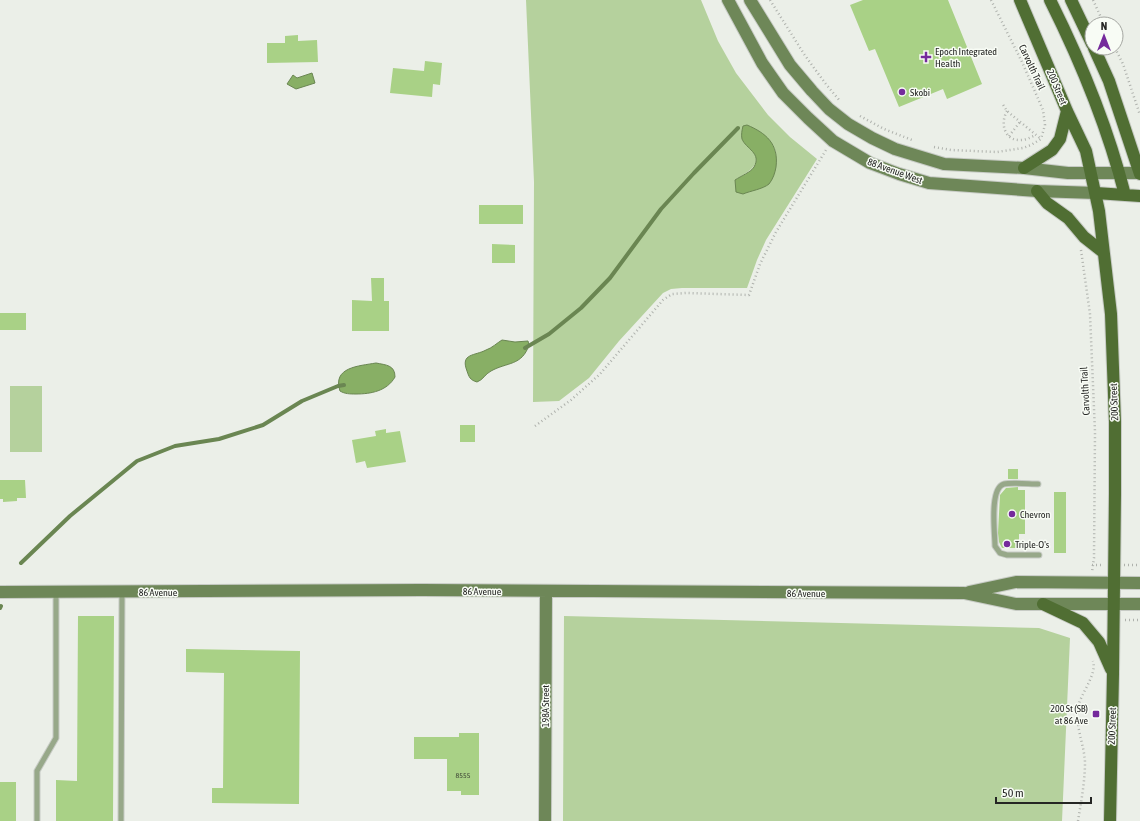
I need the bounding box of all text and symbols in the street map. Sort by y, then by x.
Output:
north arrow [1084,16,1124,56]
text: N [1101,20,1107,32]
street label: Carvolth Trail [1017,43,1047,92]
place label: Epoch Integrated Health [935,46,997,69]
marker: Epoch Integrated Health [920,51,932,63]
street label: 200 Street [1045,68,1069,106]
marker: Skobi [897,87,907,97]
place label: Skobi [910,87,930,98]
street label: 88 Avenue West [866,156,924,186]
street label: Carvolth Trail [1078,366,1092,416]
street label: 200 Street [1108,383,1120,421]
marker: Chevron [1007,509,1017,519]
place label: Chevron [1020,509,1051,520]
marker: Triple-O's [1002,539,1012,549]
place label: Triple-O's [1015,539,1050,550]
street label: 86 Avenue [463,586,502,597]
street label: 86 Avenue [139,587,178,598]
street label: 86 Avenue [787,588,826,599]
street label: 198A Street [540,685,551,727]
place label: 200 St (SB) at 86 Ave [1050,703,1088,726]
street label: 200 Street [1106,707,1118,745]
marker: 200 St (SB) at 86 Ave [1091,709,1101,719]
house number: 8555 [455,771,471,780]
scale bar [996,779,1091,805]
text: 50 m [1002,786,1024,800]

